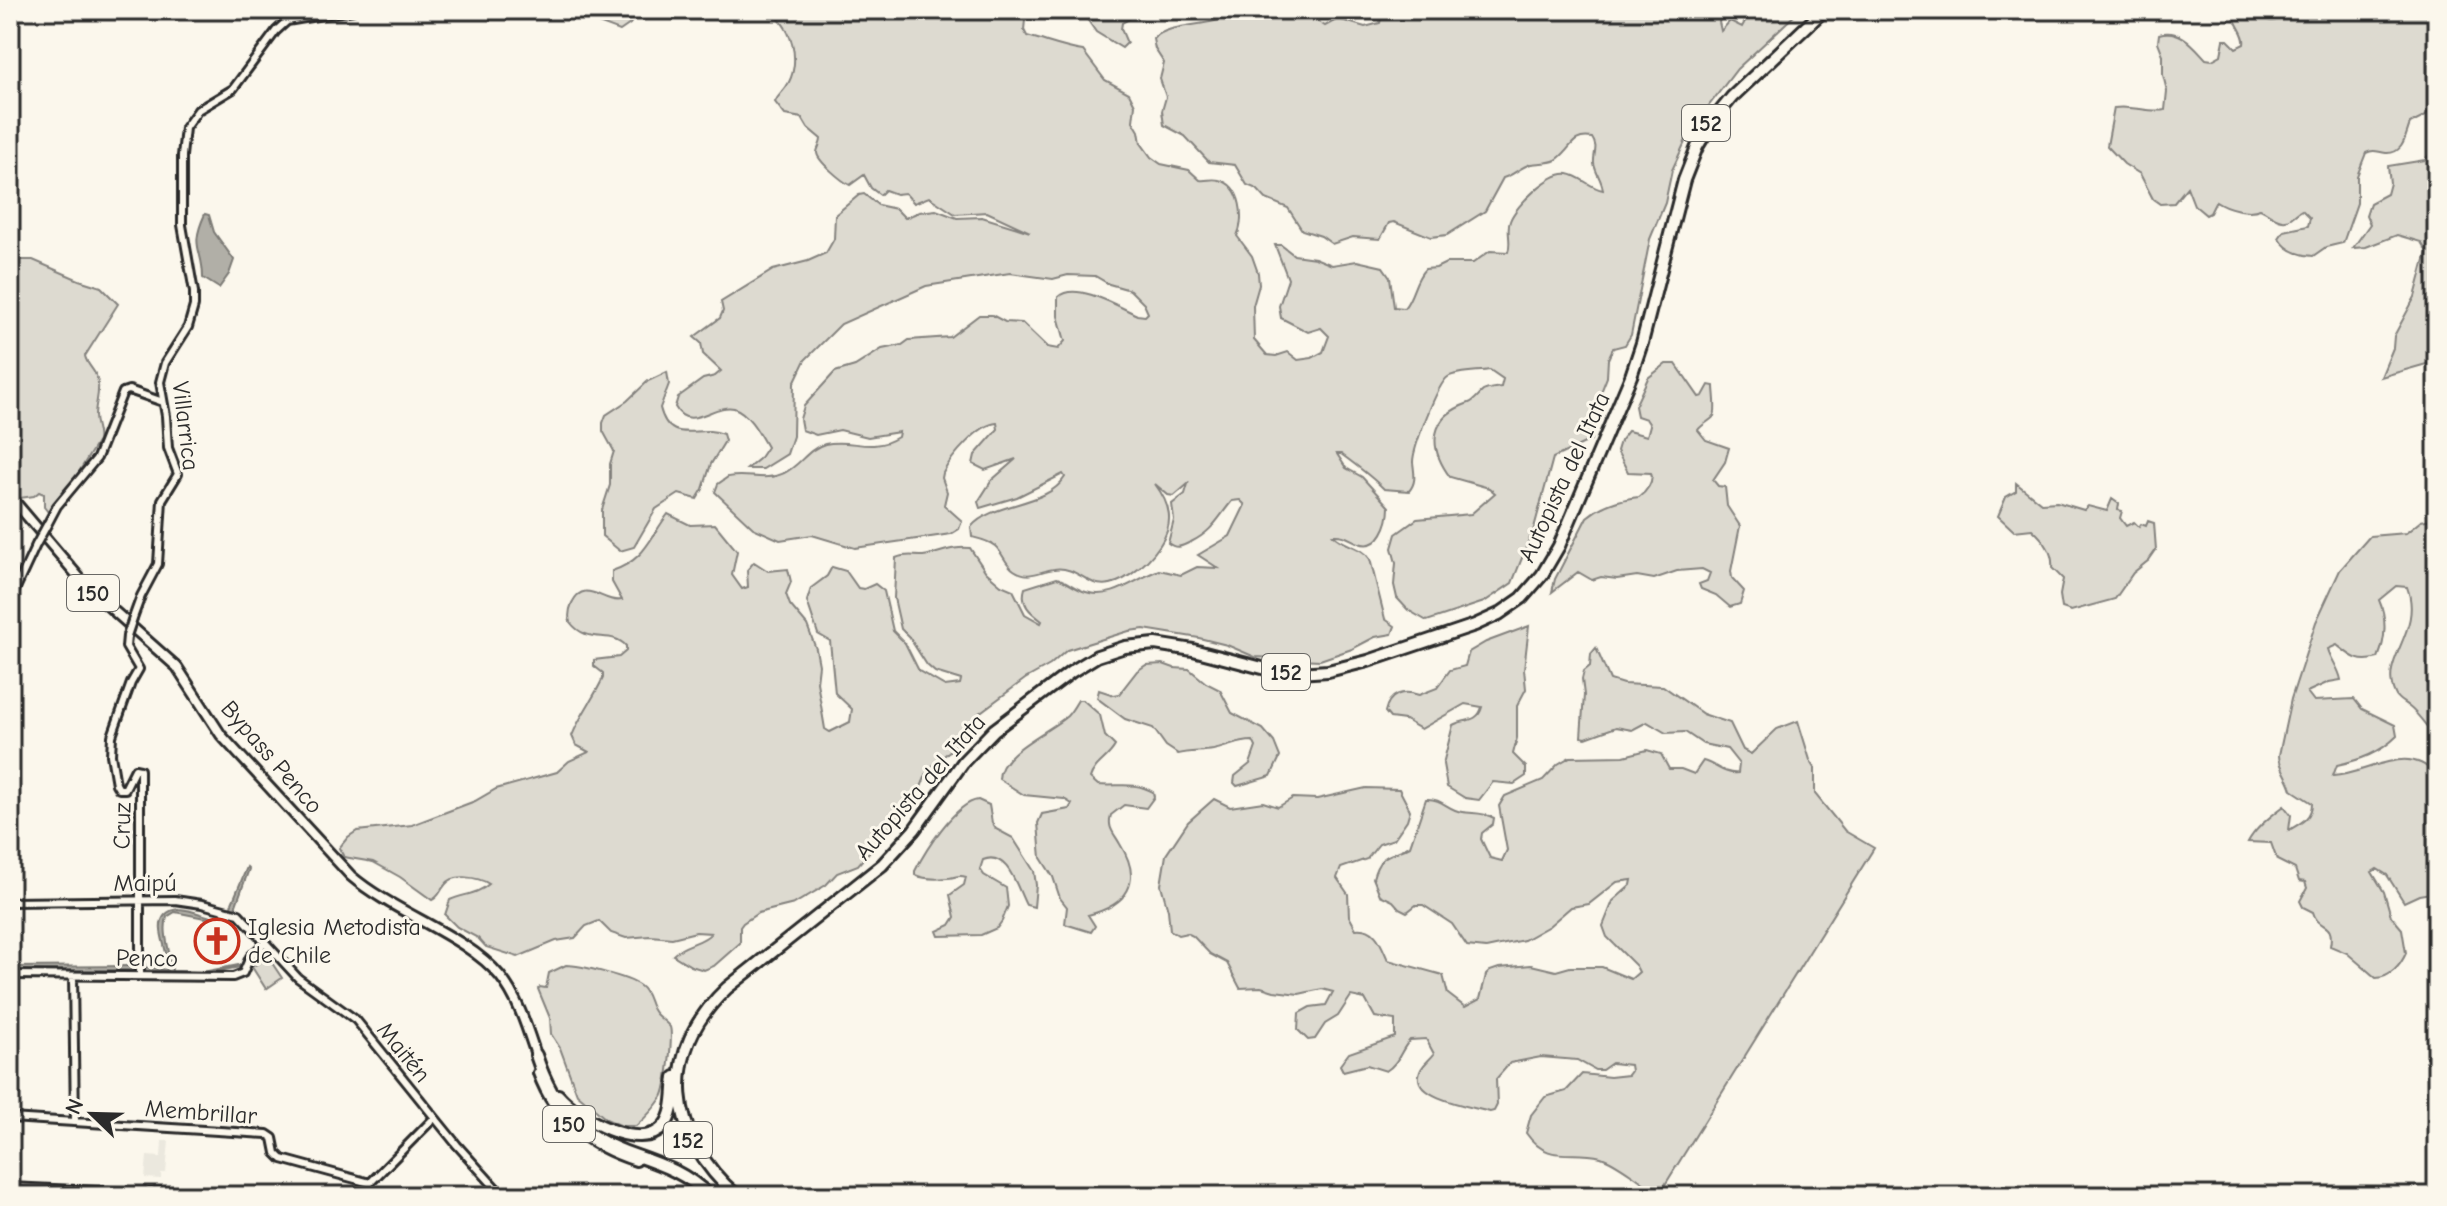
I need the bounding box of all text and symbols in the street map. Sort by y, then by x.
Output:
road number: 152 [1682,105,1730,141]
street label: Villarrica [167,380,205,472]
street label: Autopista del Itata [1512,388,1616,566]
road number: 150 [67,575,119,611]
road number: 152 [1262,654,1310,690]
street label: Bypass Penco [215,695,329,819]
street label: Autopista del Itata [849,708,991,866]
street label: Cruz [108,802,136,850]
street label: Maipú [114,869,176,897]
place label: Iglesia Metodista de Chile [248,913,421,969]
church icon: Iglesia Metodista de Chile [193,917,241,965]
street label: Penco [116,943,178,973]
street label: Maitén [371,1016,437,1088]
north arrow [52,1074,132,1154]
street label: Membrillar [144,1094,258,1130]
text: N [60,1095,89,1118]
road number: 150 [543,1106,595,1142]
road number: 152 [664,1122,712,1158]

